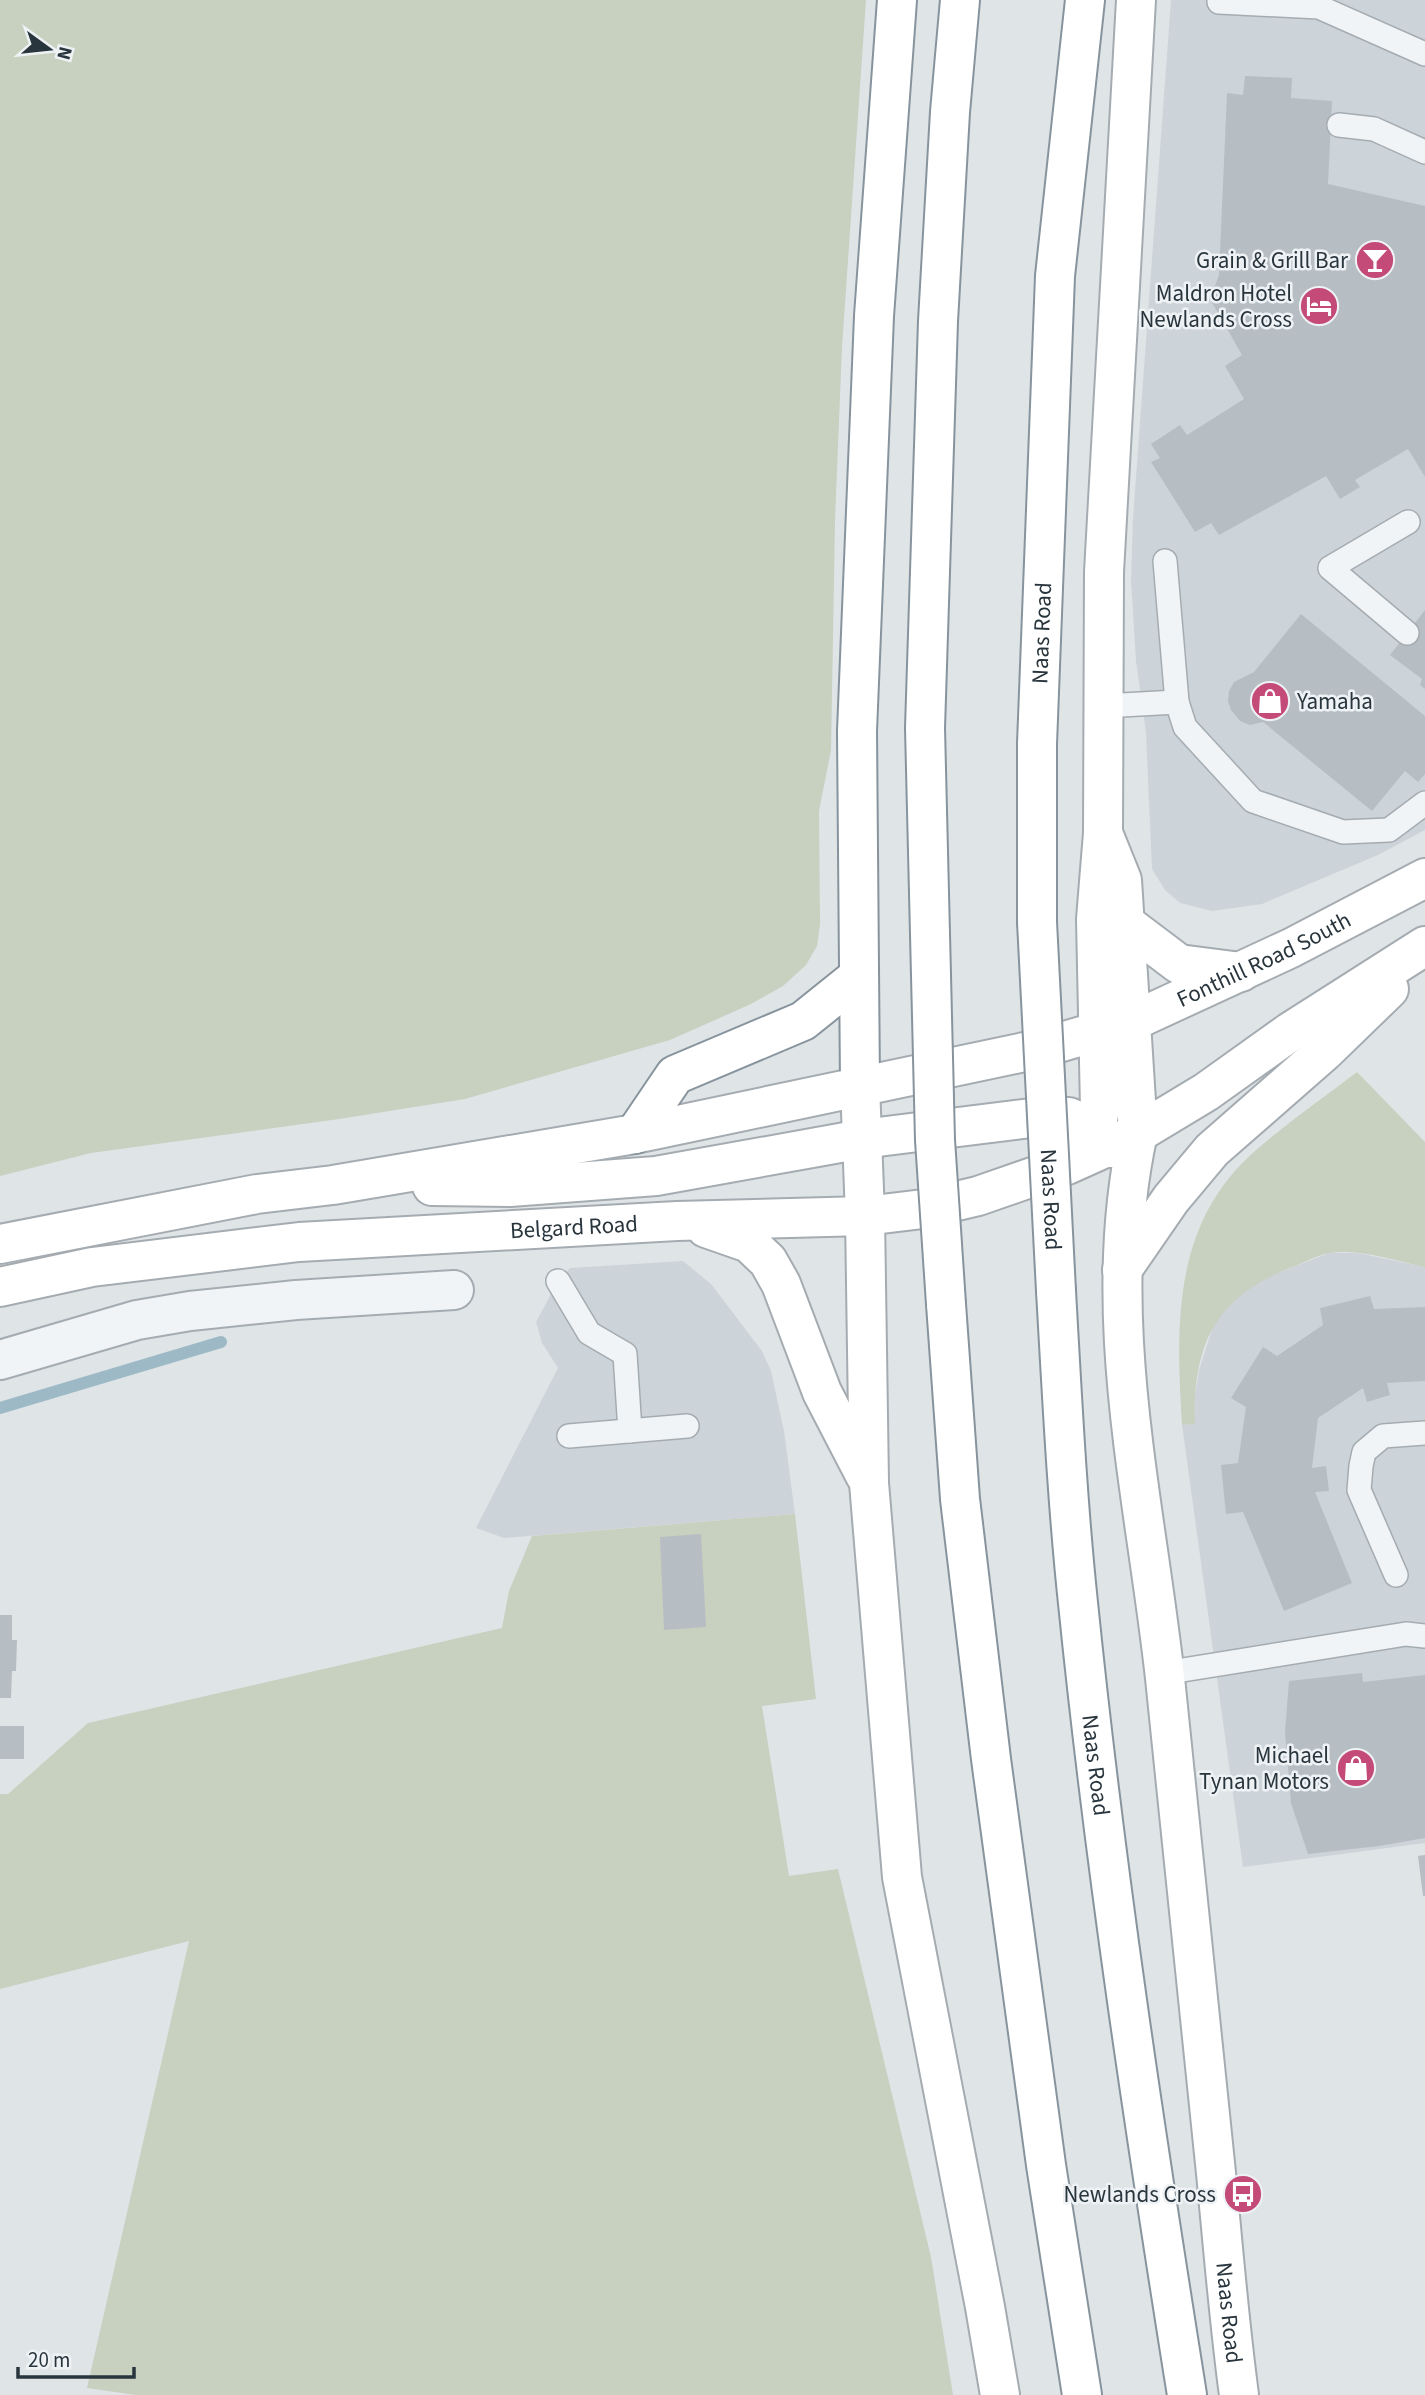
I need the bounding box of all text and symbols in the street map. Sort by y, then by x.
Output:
north arrow [14,14,84,84]
text: N [49,43,79,63]
bar icon: Grain & Grill Bar [1354,239,1396,281]
place label: Grain & Grill Bar [1196,244,1349,277]
place label: Maldron Hotel Newlands Cross [1139,277,1292,336]
hotel icon: Maldron Hotel Newlands Cross [1298,285,1340,327]
street label: Naas Road [1023,582,1060,685]
shop icon: Yamaha [1249,680,1291,722]
place label: Yamaha [1296,685,1373,718]
street label: Fonthill Road South [1171,903,1357,1015]
street label: Naas Road [1032,1148,1070,1251]
street label: Belgard Road [509,1207,639,1247]
street label: Naas Road [1074,1713,1119,1818]
place label: Michael Tynan Motors [1199,1739,1329,1798]
shop icon: Michael Tynan Motors [1335,1747,1377,1789]
bus stop icon: Newlands Cross [1222,2173,1264,2215]
place label: Newlands Cross [1063,2178,1216,2211]
street label: Naas Road [1208,2261,1251,2365]
scale bar [18,2336,133,2380]
text: 20 m [28,2345,70,2375]

